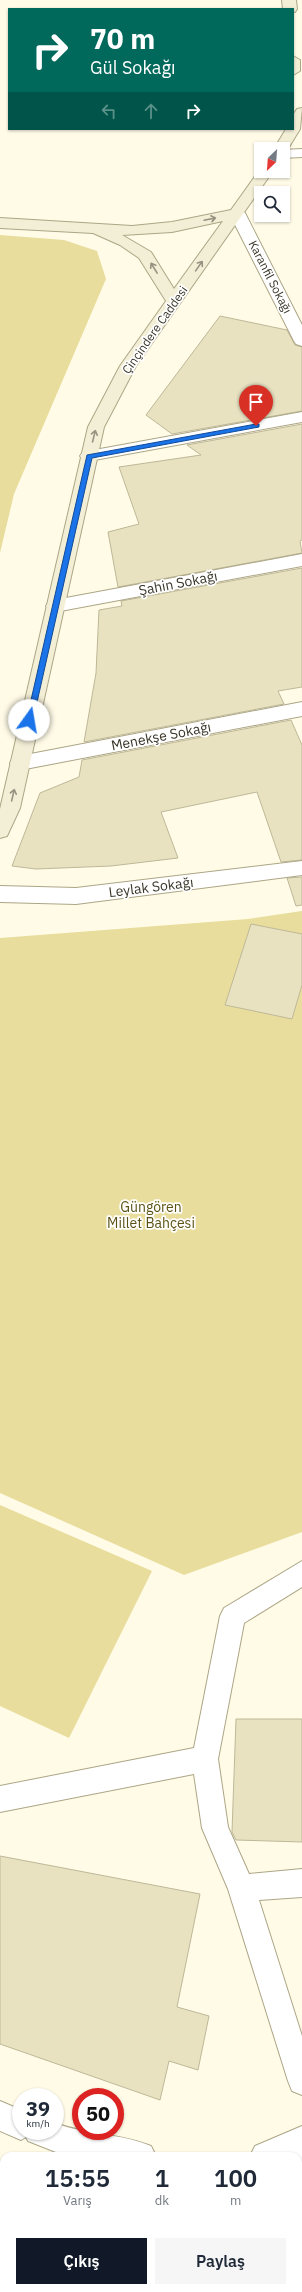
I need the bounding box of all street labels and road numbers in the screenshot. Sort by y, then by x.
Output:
street label: Karanfil Sokağı [246,238,295,316]
street label: Çinçindere Caddesi [119,283,190,376]
street label: Şahin Sokağı [137,567,219,599]
street label: Menekşe Sokağı [109,717,213,755]
street label: Leylak Sokağı [108,873,194,901]

